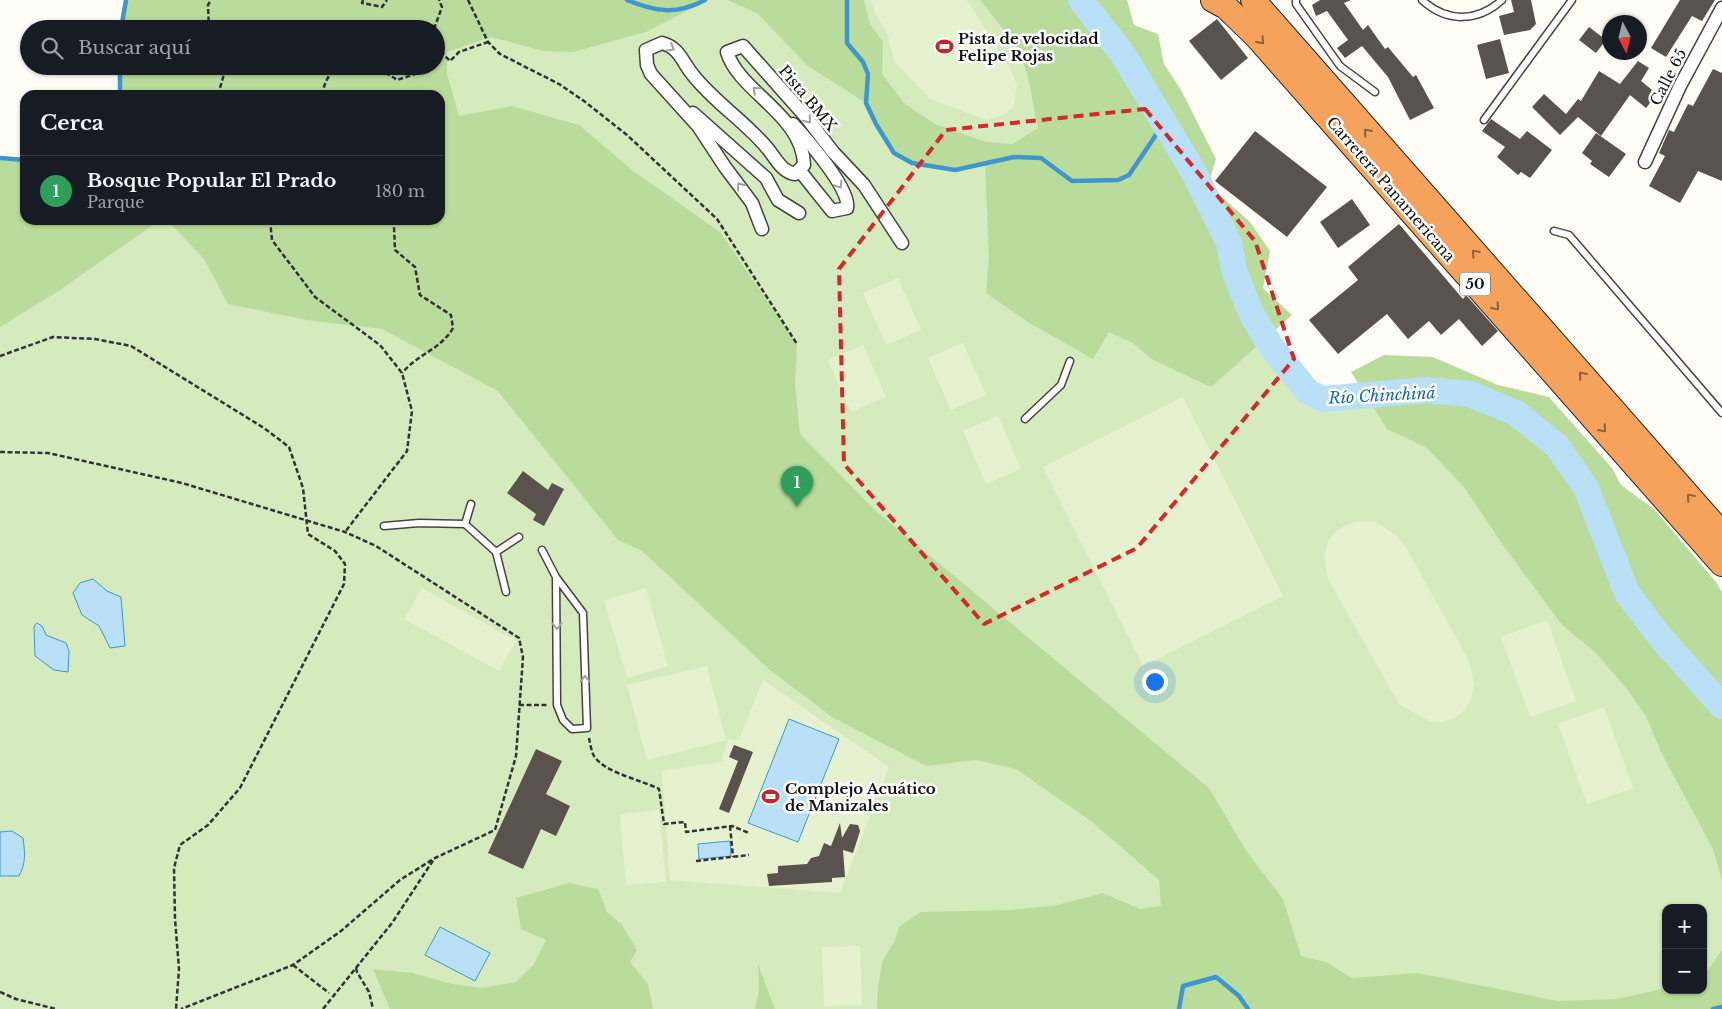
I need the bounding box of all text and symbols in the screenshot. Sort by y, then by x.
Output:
north arrow [1602,15,1647,60]
search box [20,20,445,75]
place label: Pista de velocidad Felipe Rojas [958,29,1099,65]
icon: search [38,34,66,62]
text: Buscar aquí [78,36,191,59]
one-way arrow [1255,36,1264,45]
sports icon: Pista de velocidad Felipe Rojas [934,37,954,57]
one-way arrow [666,41,675,51]
street label: Calle 65 [1646,45,1690,109]
street label: Pista BMX [775,61,842,135]
one-way arrow [752,86,761,95]
text: Cerca [40,110,104,136]
street label: Carretera Panamericana [1323,113,1460,266]
one-way arrow [802,114,810,123]
one-way arrow [1364,128,1373,137]
text: Bosque Popular El Prado [87,169,336,192]
one-way arrow [833,180,842,189]
text: 1 [53,181,59,201]
text: 180 m [375,181,425,201]
one-way arrow [737,183,745,192]
text: Parque [87,192,144,212]
one-way arrow [1472,250,1481,259]
road number: 50 [1460,272,1490,296]
one-way arrow [1490,302,1499,311]
one-way arrow [1579,372,1588,381]
water label: Río Chinchiná [1327,382,1436,408]
one-way arrow [1597,424,1606,433]
pin: 1 [781,466,813,507]
one-way arrow [1687,494,1696,503]
one-way arrow [551,622,562,630]
your location [1142,669,1168,695]
one-way arrow [580,675,591,683]
place label: Complejo Acuático de Manizales [785,779,936,815]
sports icon: Complejo Acuático de Manizales [761,787,781,807]
map controls [1662,904,1707,994]
button: + [1662,904,1707,949]
button: − [1662,949,1707,994]

